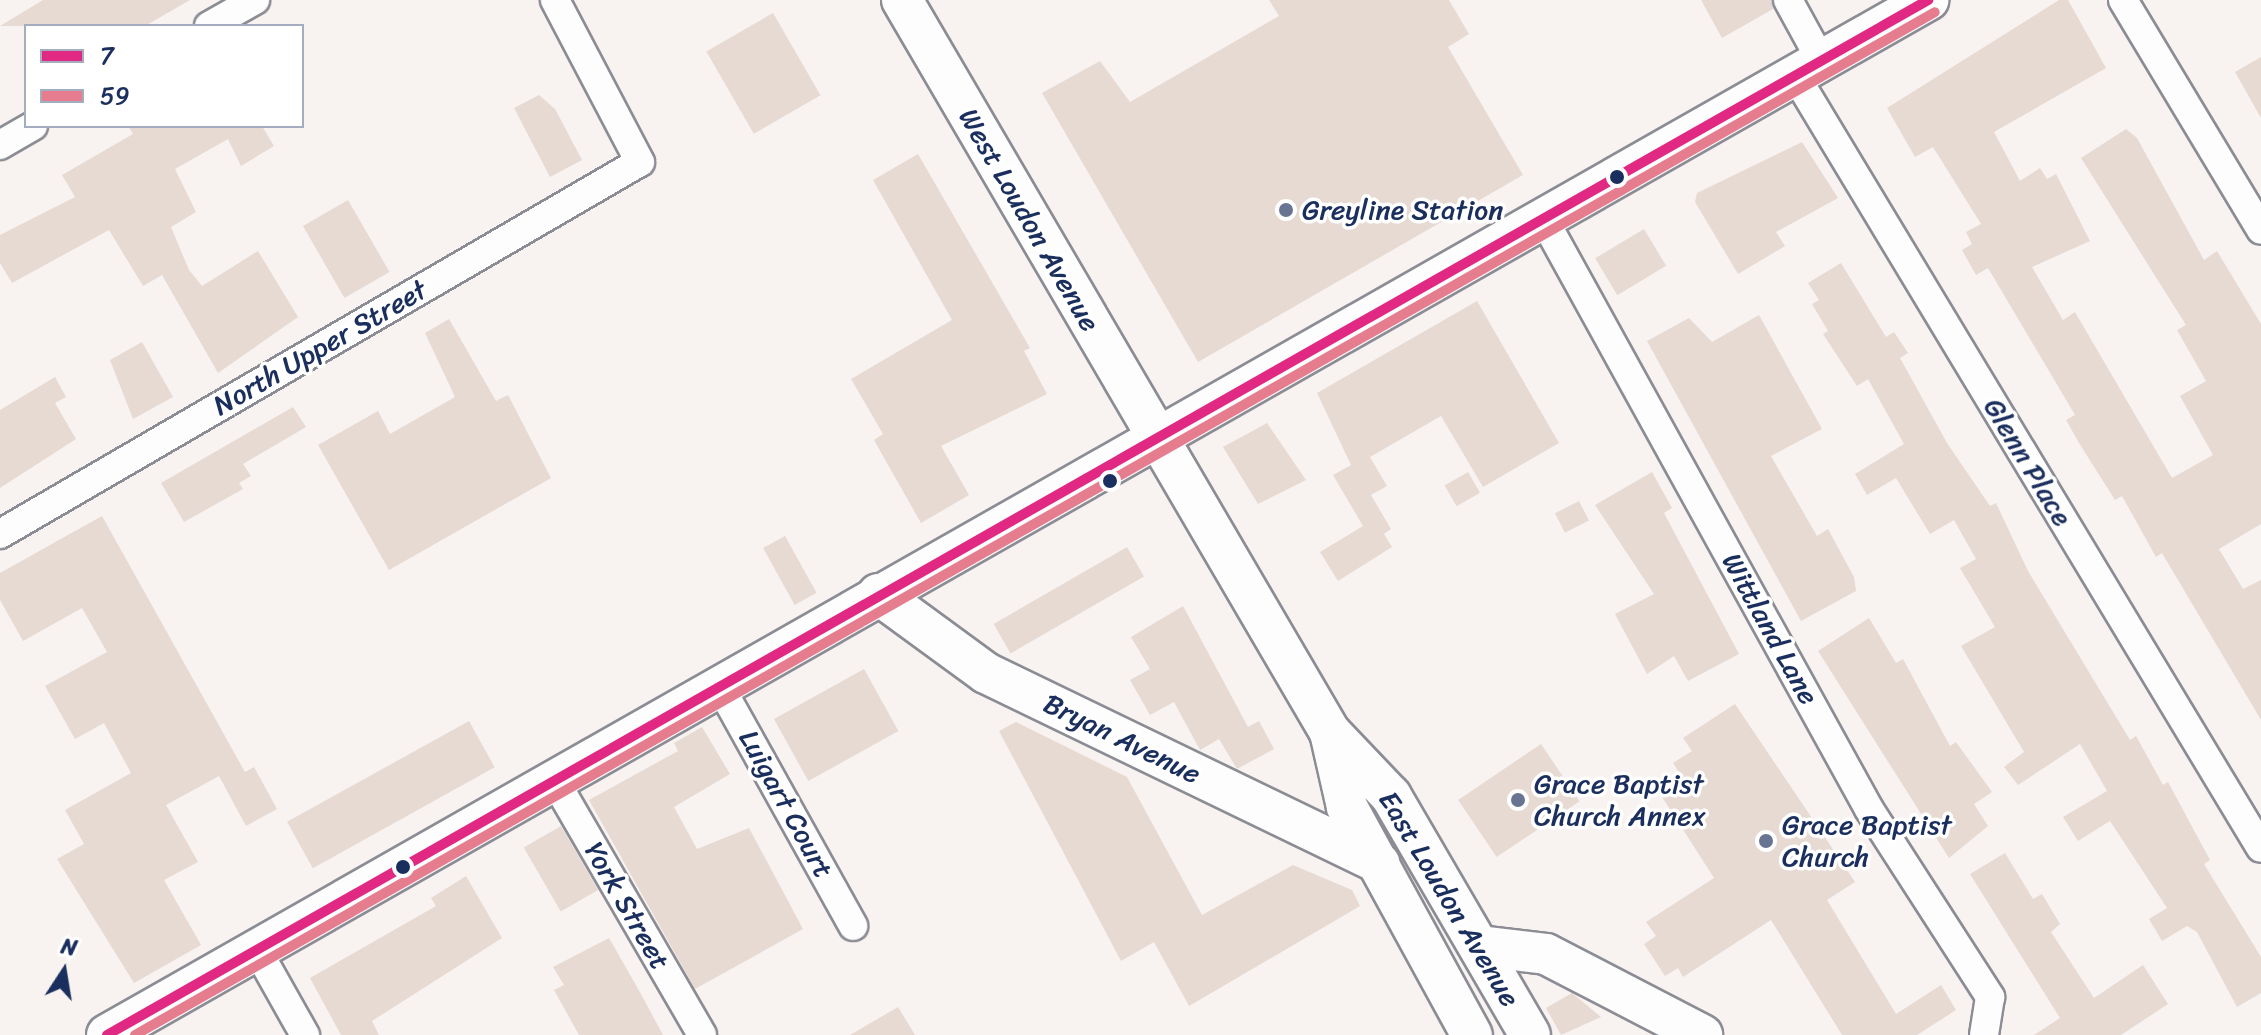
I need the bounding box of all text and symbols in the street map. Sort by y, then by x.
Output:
legend [24,24,304,128]
text: 7 [100,35,114,77]
text: 59 [100,75,129,117]
street label: West Loudon Avenue [952,103,1106,337]
unlabelled marker [1609,169,1625,185]
place label: Greyline Station [1302,193,1504,227]
marker: Greyline Station [1277,201,1295,219]
street label: North Upper Street [207,273,433,423]
street label: Glenn Place [1976,391,2080,533]
unlabelled marker [1102,473,1118,489]
street label: Wittland Lane [1715,547,1825,711]
street label: Bryan Avenue [1038,687,1206,791]
street label: Luigart Court [731,724,841,884]
place label: Grace Baptist Church Annex [1534,767,1706,833]
street label: East Loudon Avenue [1372,786,1526,1012]
marker: Grace Baptist Church Annex [1509,791,1527,809]
place label: Grace Baptist Church [1782,808,1951,874]
marker: Grace Baptist Church [1757,832,1775,850]
street label: York Street [577,836,677,976]
unlabelled marker [395,859,411,875]
text: N [58,926,81,968]
north arrow [24,931,104,1011]

